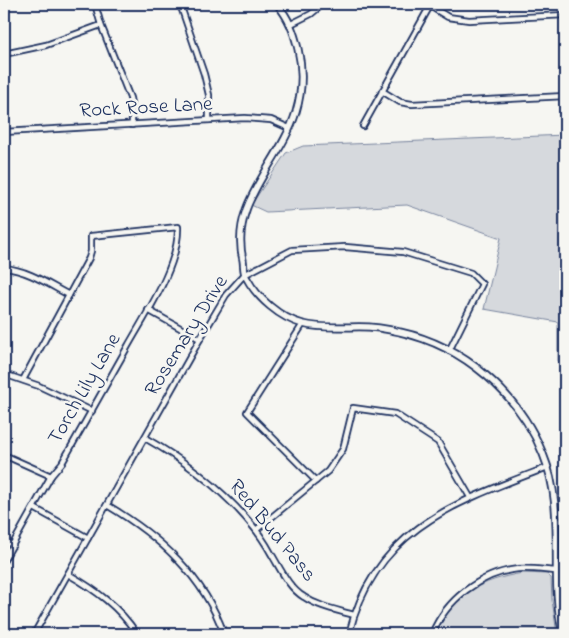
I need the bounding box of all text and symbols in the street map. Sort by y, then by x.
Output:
street label: Rock Rose Lane [79,90,214,126]
street label: Rosemary Drive [138,269,238,403]
street label: Torch Lily Lane [41,327,131,451]
street label: Red Bud Pass [221,473,323,589]

